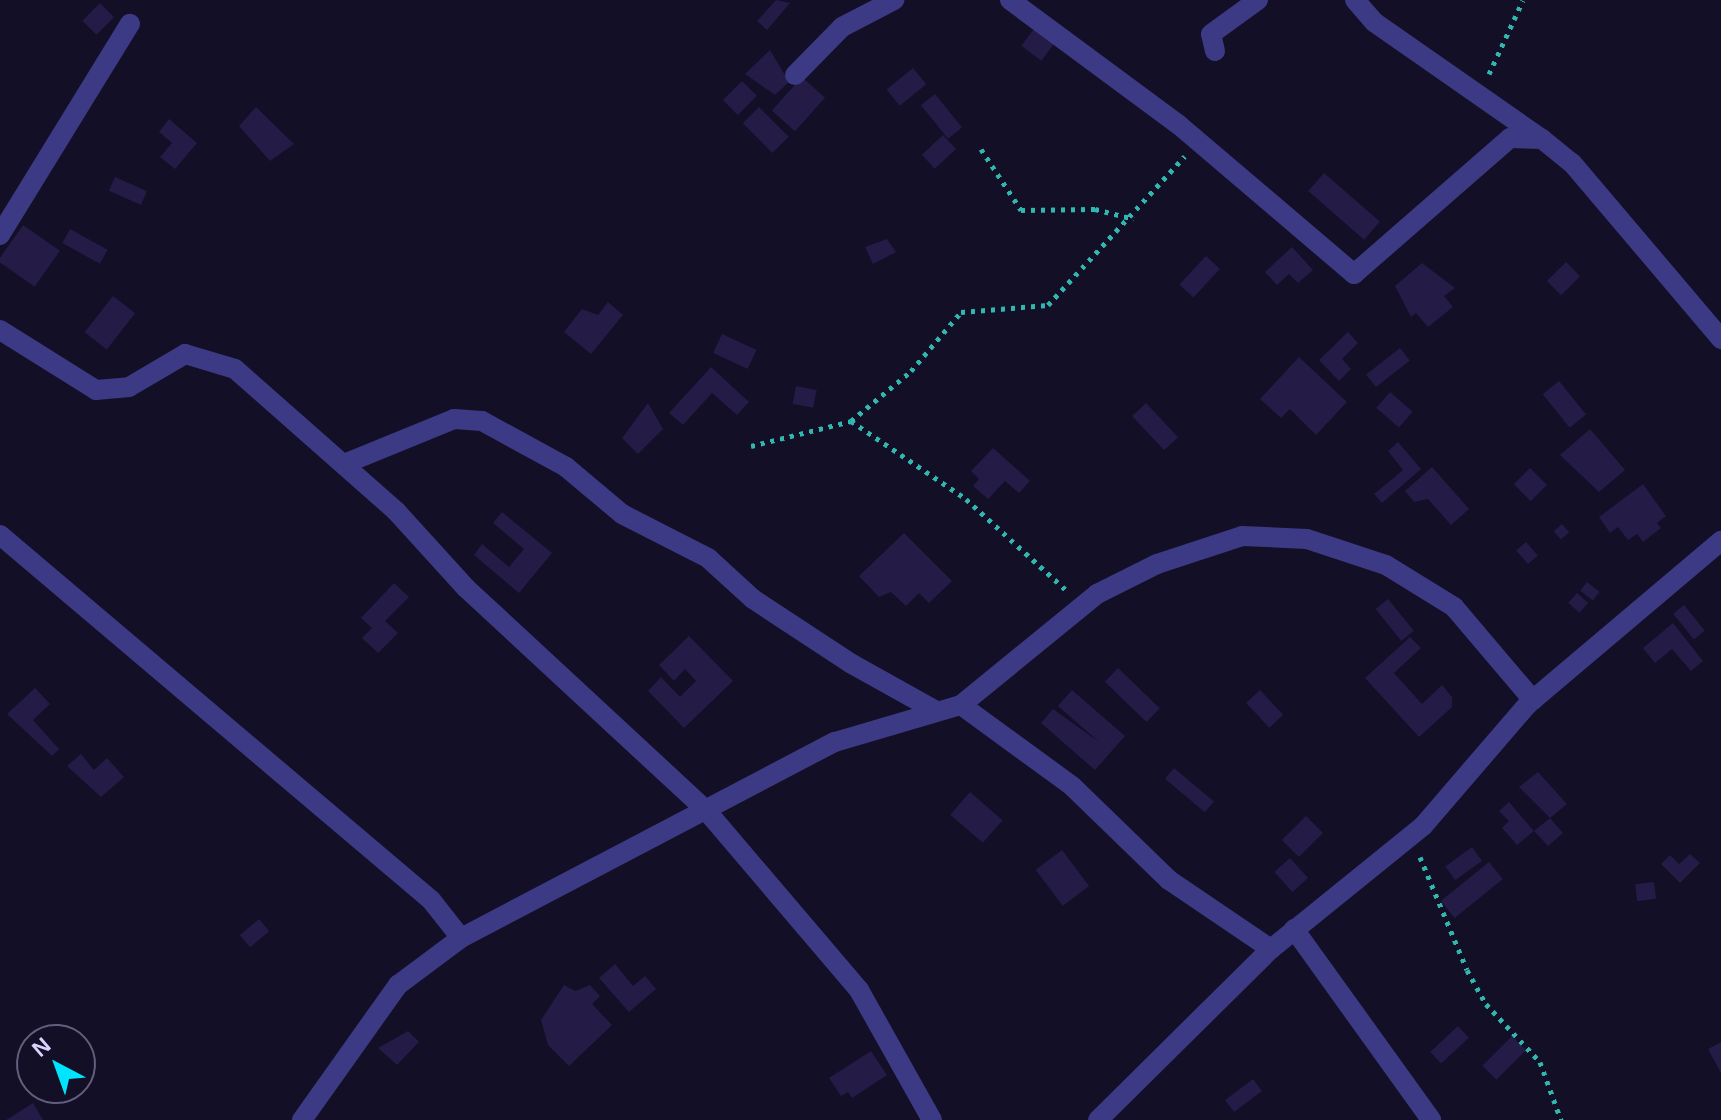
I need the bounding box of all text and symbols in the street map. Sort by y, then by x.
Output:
north arrow [16,1024,96,1104]
text: N [27,1032,55,1062]

